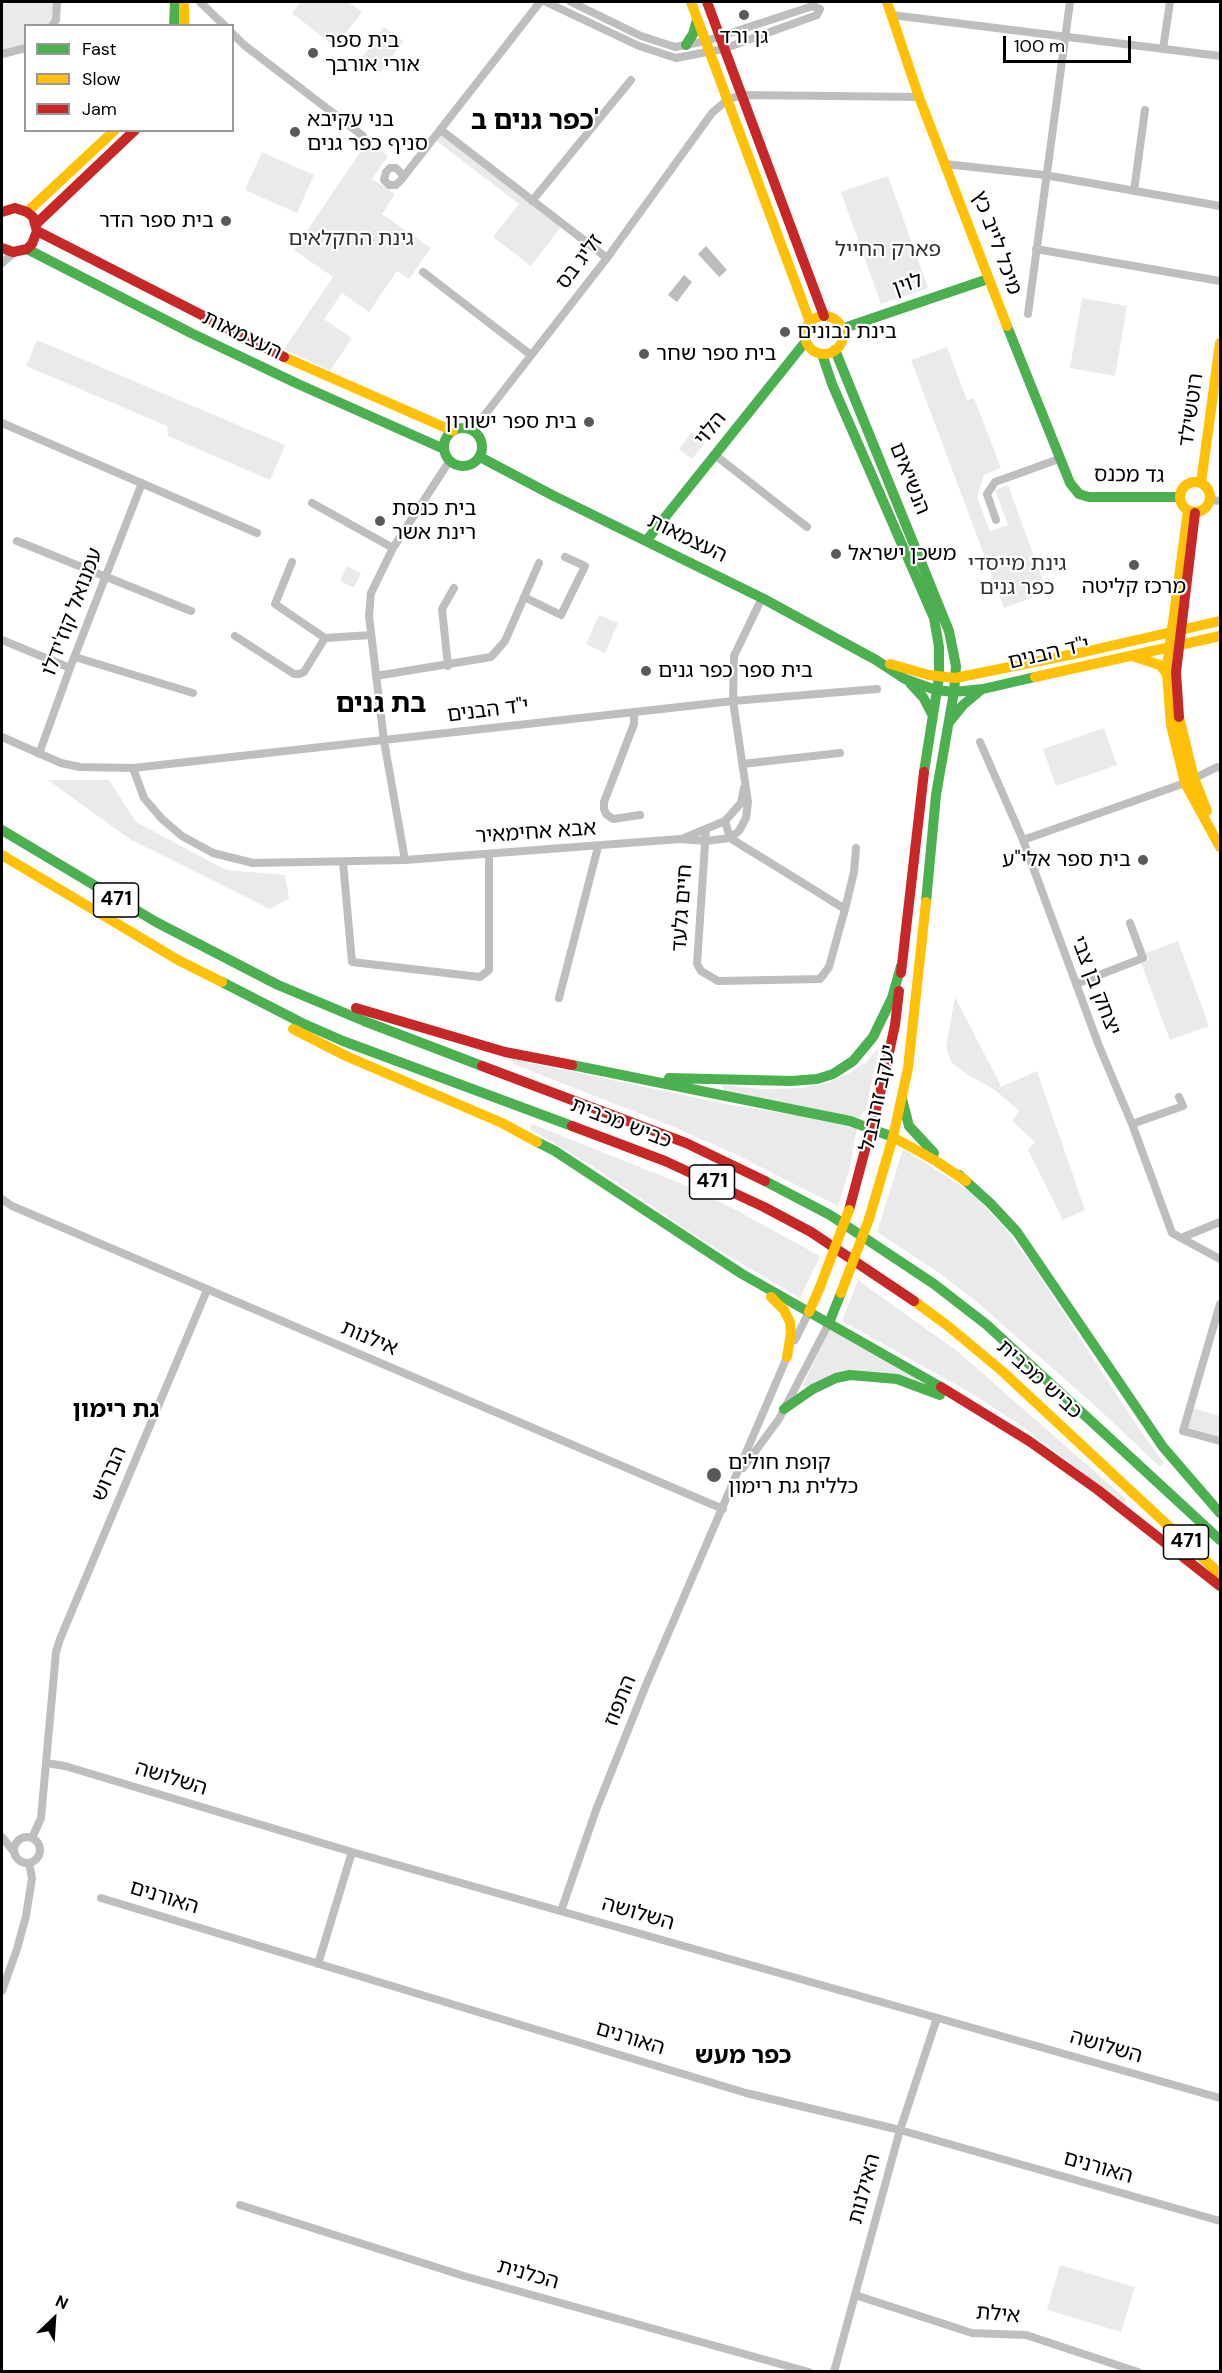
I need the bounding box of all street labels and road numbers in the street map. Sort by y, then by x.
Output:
street label: מיכל לייב כץ [966,188,1026,298]
street label: זליג בס [551,230,609,294]
street label: לוין [890,268,926,302]
street label: העצמאות [198,306,286,366]
street label: רוטשילד [1174,372,1210,448]
street label: הלוי [690,407,732,451]
street label: הנשיאים [883,439,935,519]
street label: גד מכנס [1094,463,1164,489]
street label: העצמאות [643,509,731,569]
street label: עמנואל קוז'ידלו [37,545,109,679]
street label: י''ד הבנים [1006,632,1092,676]
street label: י"ד הבנים [446,693,530,729]
street label: אבא אחימאיר [475,816,597,850]
street label: חיים גלעד [667,863,699,953]
road number: 471 [94,883,138,917]
street label: יצחק בן צבי [1065,933,1125,1039]
street label: יעקב זרובבל [855,1042,903,1154]
street label: כביש מכבית [567,1093,675,1155]
road number: 471 [690,1165,734,1199]
street label: אילנות [337,1316,401,1362]
street label: כביש מכבית [991,1335,1087,1425]
street label: הברוש [87,1443,133,1505]
road number: 471 [1164,1525,1208,1559]
street label: התפוז [599,1672,643,1730]
street label: השלושה [132,1756,210,1802]
street label: האורנים [126,1876,202,1920]
street label: השלושה [599,1892,677,1936]
street label: האורנים [592,2017,668,2061]
street label: השלושה [1067,2025,1145,2069]
street label: האורנים [1060,2146,1136,2190]
street label: האילנות [844,2151,886,2227]
street label: הכלנית [494,2254,562,2296]
street label: אילת [975,2301,1021,2329]

